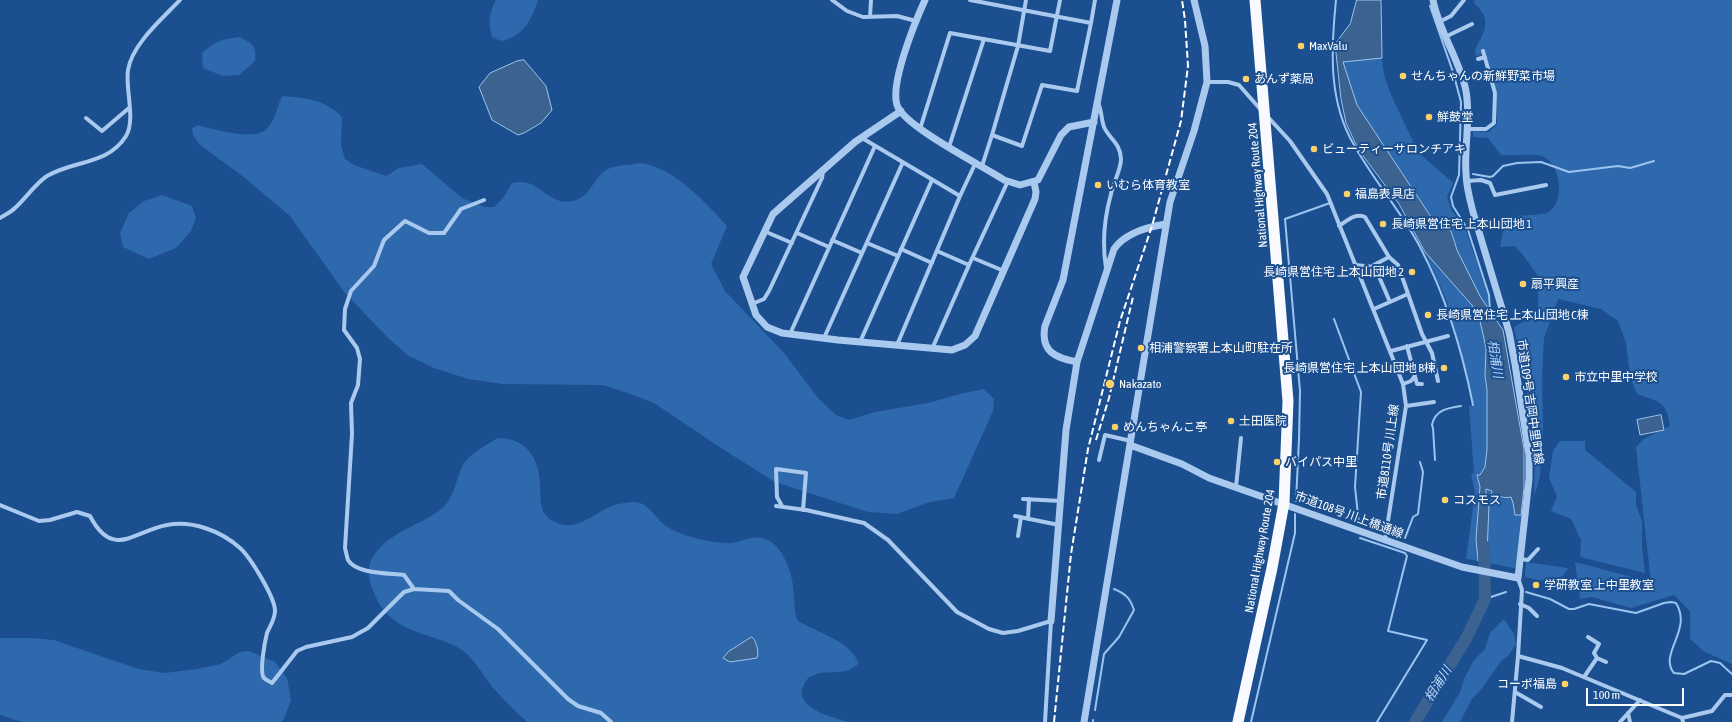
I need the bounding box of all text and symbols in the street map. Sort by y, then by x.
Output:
place label: MaxValu [1309,39,1348,53]
marker: MaxValu [1296,41,1306,51]
place label: せんちゃんの新鮮野菜市場 [1411,69,1555,83]
marker: せんちゃんの新鮮野菜市場 [1398,71,1408,81]
place label: あんず薬局 [1254,72,1314,86]
marker: あんず薬局 [1241,74,1251,84]
place label: 鮮鼓堂 [1437,110,1473,124]
marker: 鮮鼓堂 [1424,112,1434,122]
street label: National Highway Route 204 [1245,122,1271,248]
place label: ビューティーサロンチアキ [1322,142,1466,156]
marker: ビューティーサロンチアキ [1309,144,1319,154]
place label: いむら体育教室 [1106,178,1190,192]
marker: いむら体育教室 [1093,180,1103,190]
place label: 福島表具店 [1355,187,1415,201]
marker: 福島表具店 [1342,189,1352,199]
place label: 長崎県営住宅 上本山団地 1 [1391,217,1532,231]
marker: 長崎県営住宅 上本山団地 1 [1378,219,1388,229]
place label: 長崎県営住宅 上本山団地 2 [1263,265,1404,279]
marker: 長崎県営住宅 上本山団地 2 [1407,267,1417,277]
place label: 扇平興産 [1531,277,1579,291]
marker: 扇平興産 [1518,279,1528,289]
place label: 長崎県営住宅 上本山団地 C棟 [1436,308,1589,322]
marker: 長崎県営住宅 上本山団地 C棟 [1423,310,1433,320]
street label: 市道109号 吉岡中里町線 [1514,338,1546,466]
water label: 相浦川 [1484,339,1506,379]
place label: 相浦警察署上本山町駐在所 [1149,341,1293,355]
marker: 相浦警察署上本山町駐在所 [1136,343,1146,353]
place label: 長崎県営住宅 上本山団地 B棟 [1283,361,1436,375]
marker: 長崎県営住宅 上本山団地 B棟 [1439,363,1449,373]
place label: 市立中里中学校 [1574,370,1658,384]
marker: 市立中里中学校 [1561,372,1571,382]
place label: Nakazato [1119,377,1161,391]
marker: Nakazato [1104,378,1116,390]
street label: 市道8110号 川上線 [1374,403,1402,501]
place label: 土田医院 [1239,414,1287,428]
marker: 土田医院 [1226,416,1236,426]
place label: めんちゃんこ亭 [1123,420,1207,434]
marker: めんちゃんこ亭 [1110,422,1120,432]
place label: バイパス中里 [1285,455,1357,469]
marker: バイパス中里 [1272,457,1282,467]
street label: National Highway Route 204 [1242,488,1278,614]
street label: 市道108号 川上橋通線 [1293,489,1405,541]
place label: コスモス [1453,493,1501,507]
marker: コスモス [1440,495,1450,505]
place label: 学研教室 上中里教室 [1544,578,1654,592]
marker: 学研教室 上中里教室 [1531,580,1541,590]
water label: 相浦川 [1421,663,1455,705]
place label: コーポ福島 [1497,677,1557,691]
marker: コーポ福島 [1560,679,1570,689]
scale bar [1588,680,1686,706]
text: 100 m [1593,688,1620,702]

